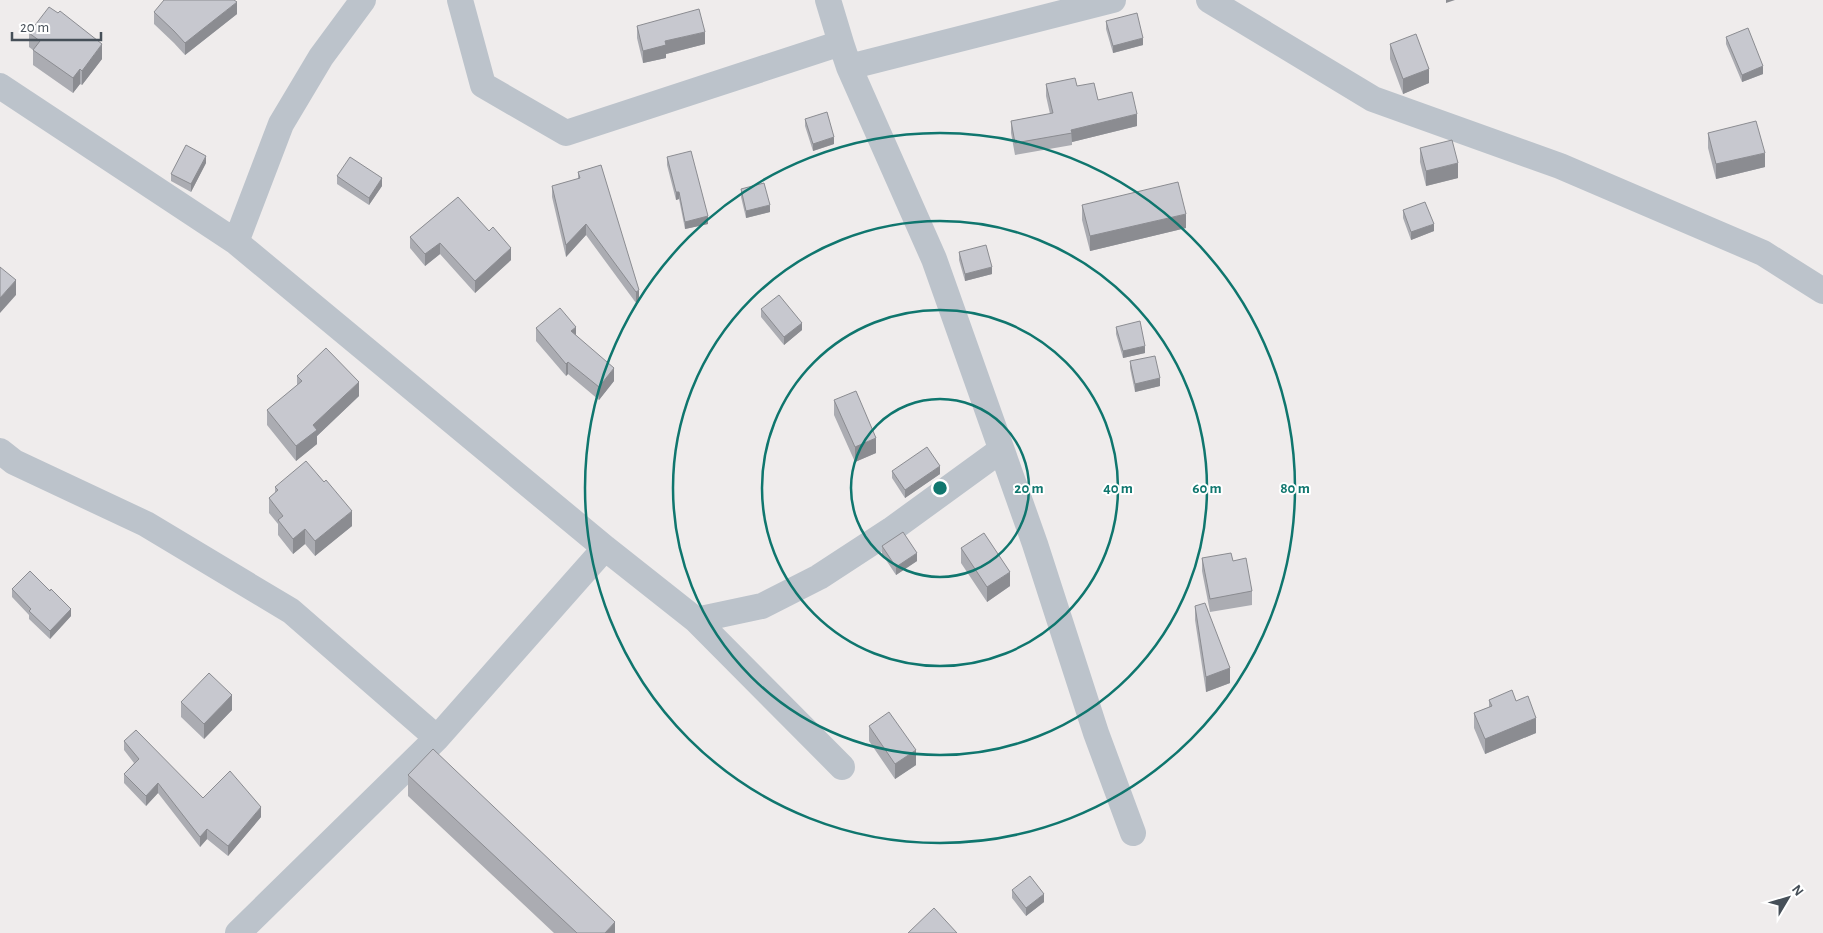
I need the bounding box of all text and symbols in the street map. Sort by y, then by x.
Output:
scale bar [12,10,101,42]
text: 20 m [20,20,49,35]
centre of rings [931,479,949,497]
text: 20 m [1014,481,1044,496]
text: 40 m [1103,481,1133,496]
text: 60 m [1192,481,1222,496]
text: 80 m [1280,481,1310,496]
north arrow [1763,873,1813,923]
text: N [1789,882,1806,899]

